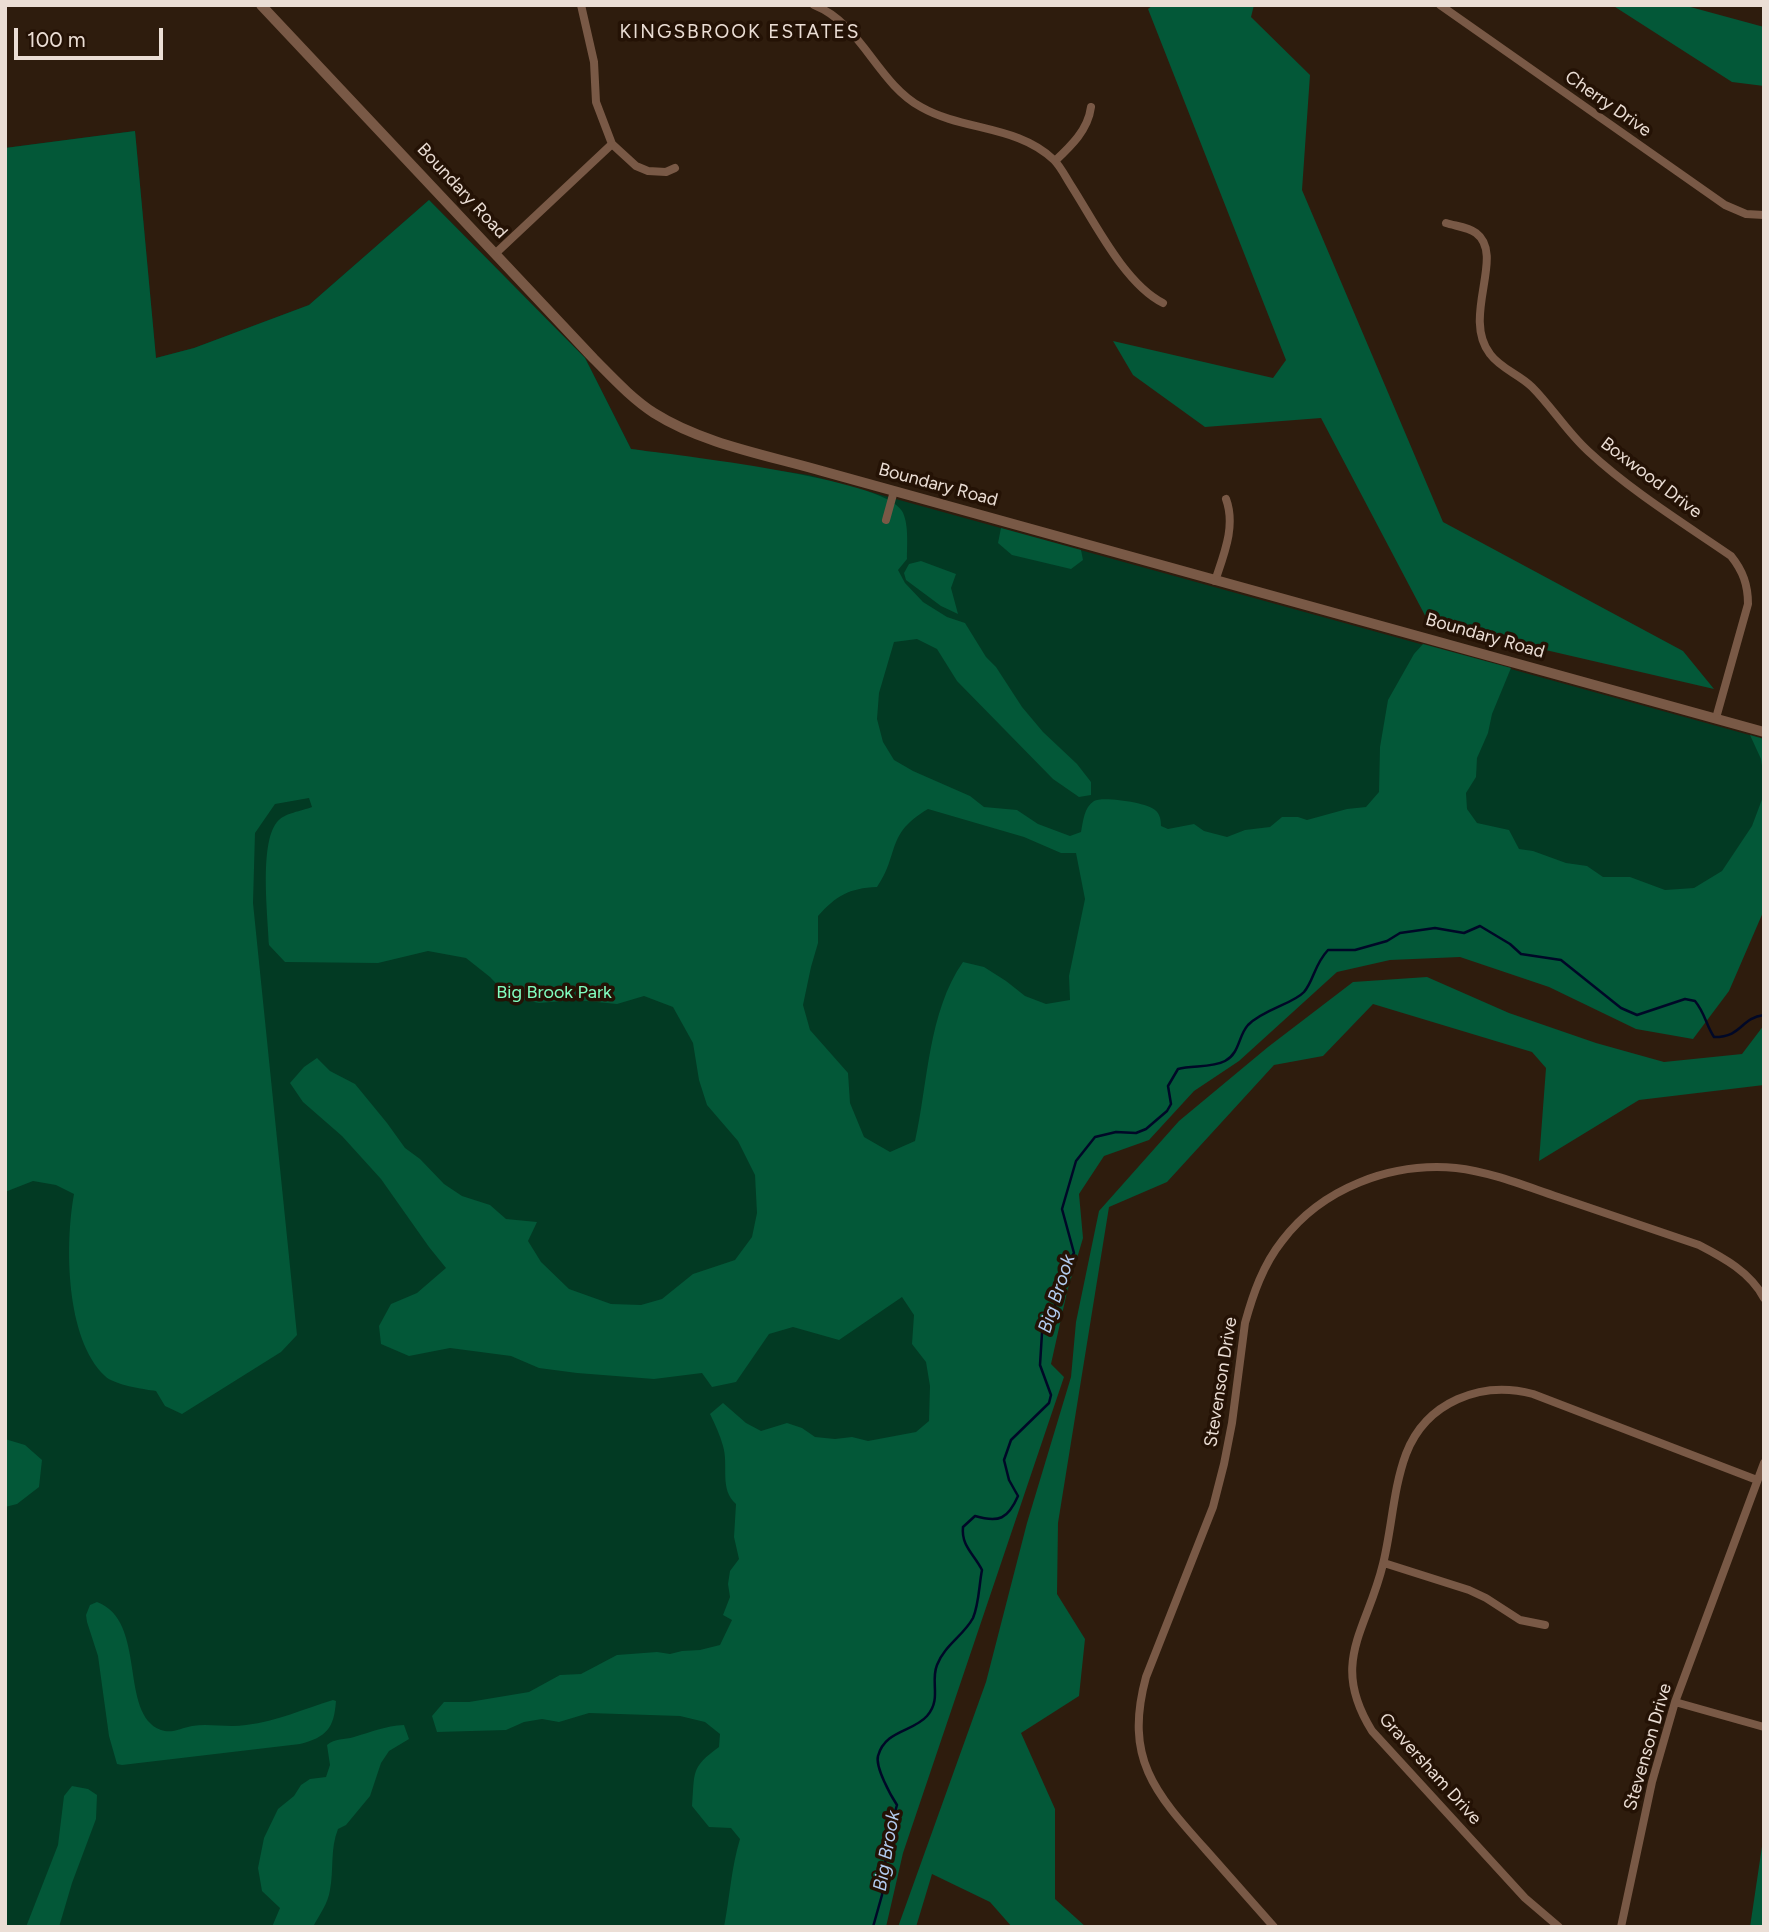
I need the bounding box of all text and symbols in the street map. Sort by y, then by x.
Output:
scale bar [18,14,166,58]
district label: KINGSBROOK ESTATES [622,21,858,43]
text: 100 m [27,27,86,52]
street label: Cherry Drive [1561,66,1655,142]
street label: Boundary Road [412,139,512,243]
street label: Boxwood Drive [1596,433,1706,523]
street label: Boundary Road [876,459,1000,511]
street label: Boundary Road [1423,609,1547,663]
park label: Big Brook Park [496,982,612,1004]
water label: Big Brook [1034,1252,1080,1336]
street label: Stevenson Drive [1200,1315,1242,1449]
street label: Stevenson Drive [1620,1681,1676,1813]
street label: Graversham Drive [1374,1709,1486,1829]
water label: Big Brook [869,1809,905,1893]

